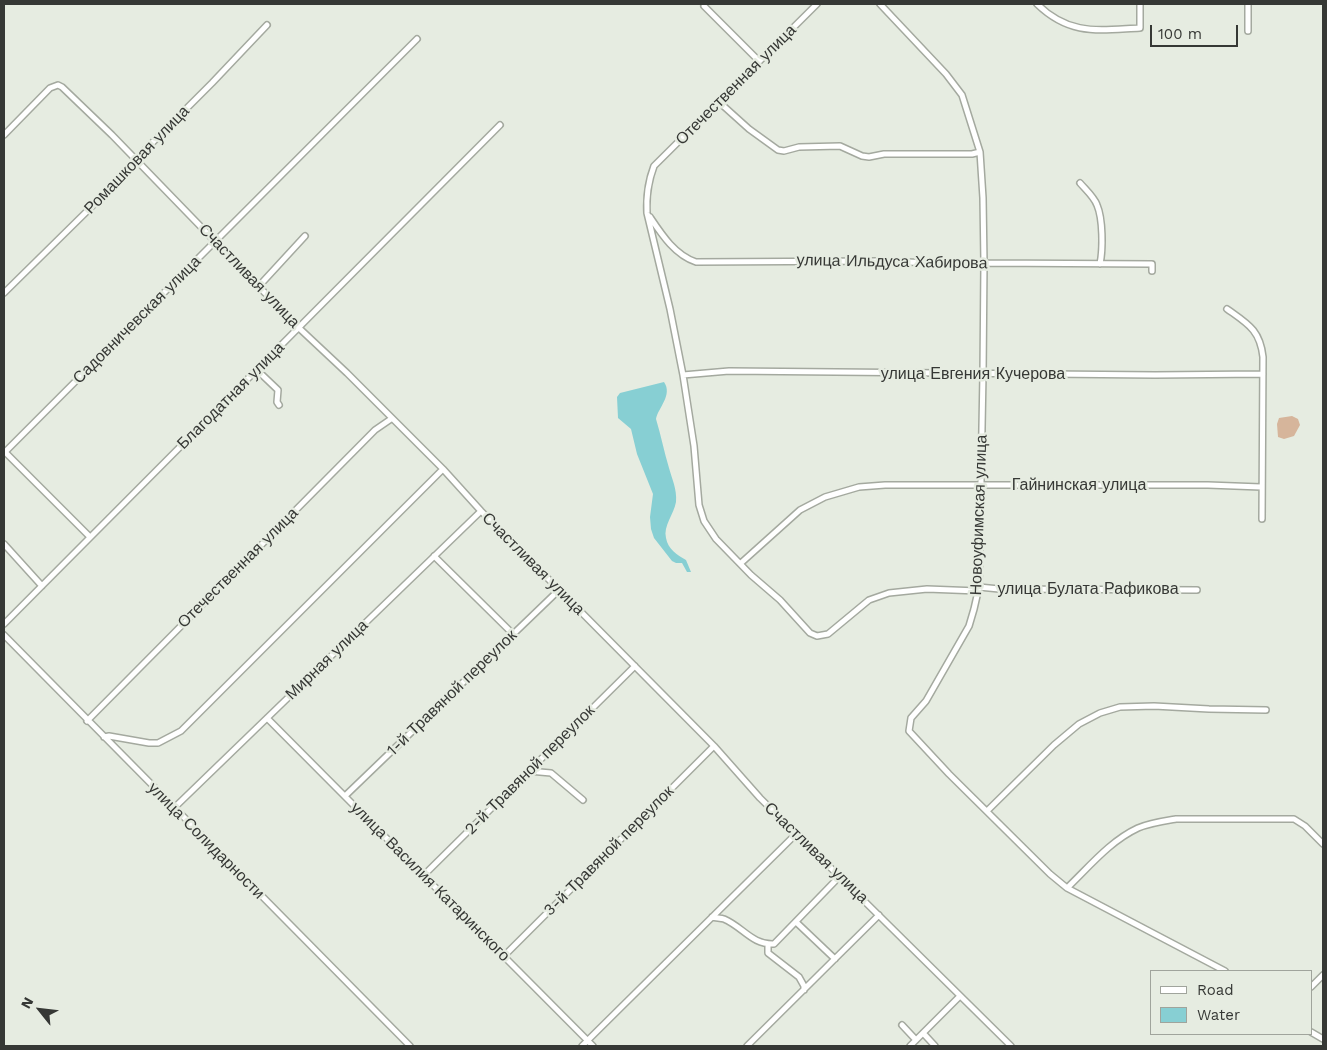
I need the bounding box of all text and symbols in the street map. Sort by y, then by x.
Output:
scale bar [1152,15,1240,47]
street label: Отечественная улица [672,21,800,149]
text: 100 m [1158,25,1202,43]
street label: Ромашковая улица [80,102,194,218]
street label: Счастливая улица [194,220,304,332]
street label: улица Ильдуса Хабирова [796,251,988,273]
street label: Садовничевская улица [69,252,205,388]
street label: Благодатная улица [173,338,289,454]
street label: улица Евгения Кучерова [881,364,1065,384]
street label: Новоуфимская улица [967,434,991,596]
street label: Гайнинская улица [1012,475,1146,495]
street label: Отечественная улица [174,504,302,632]
street label: Счастливая улица [478,509,588,619]
street label: улица Булата Рафикова [997,579,1179,599]
street label: Мирная улица [282,616,372,704]
street label: 1-й Травяной переулок [383,626,521,760]
street label: 2-й Травяной переулок [461,701,599,839]
street label: улица Солидарности [144,779,268,903]
street label: 3-й Травяной переулок [540,782,678,920]
street label: улица Василия Катаринского [346,798,514,966]
street label: Счастливая улица [760,798,872,908]
legend [1150,970,1312,1035]
text: Road [1197,981,1234,999]
north arrow [15,985,65,1035]
text: N [17,994,36,1011]
text: Water [1197,1006,1240,1024]

